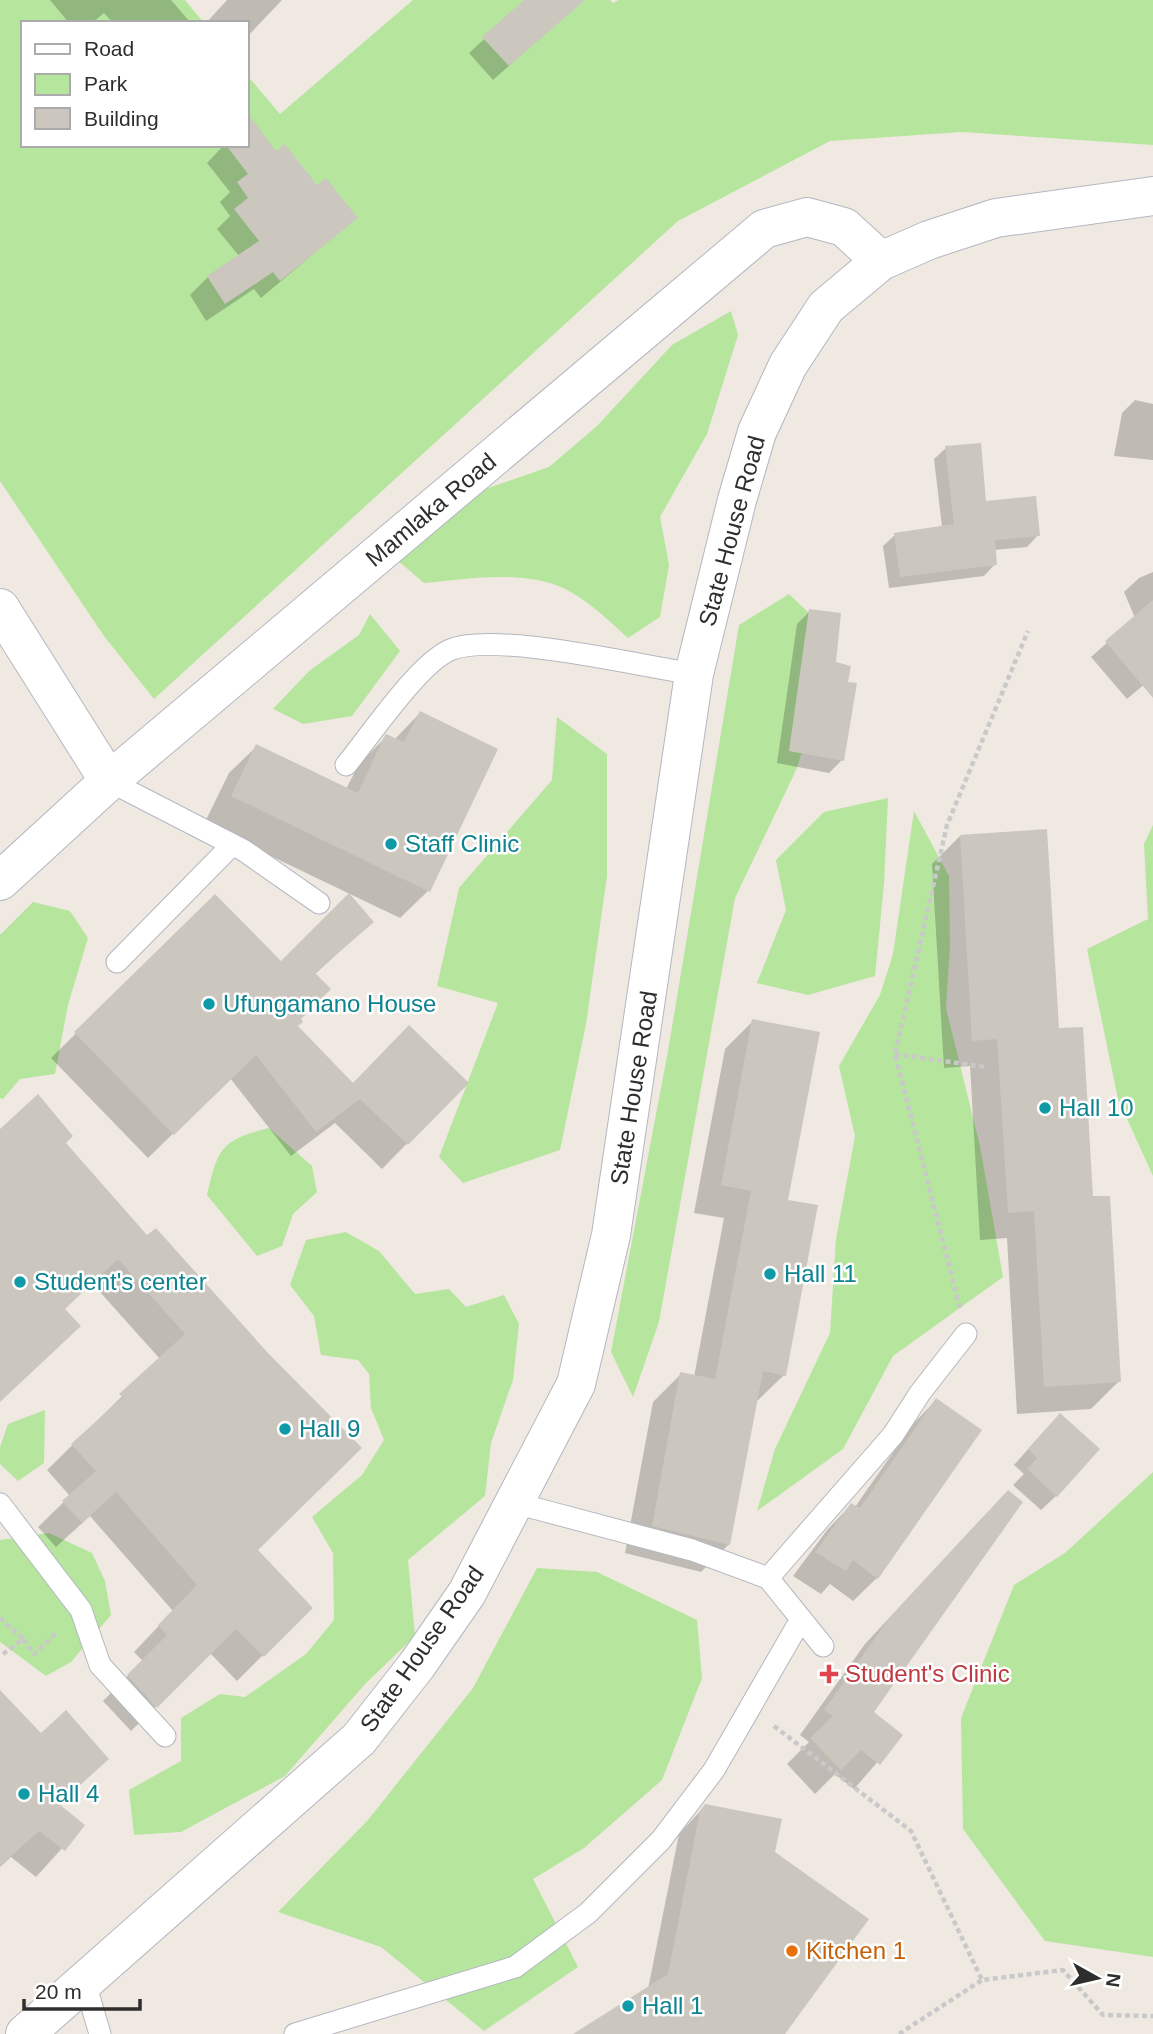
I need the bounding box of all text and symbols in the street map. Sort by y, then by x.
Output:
legend [21,21,248,147]
text: Road [84,37,134,60]
text: Park [84,72,128,95]
text: Building [84,107,159,130]
street label: State House Road [693,433,770,629]
street label: Mamlaka Road [360,447,501,572]
place label: Staff Clinic [405,830,519,857]
marker: Staff Clinic [383,836,399,852]
street label: State House Road [605,989,662,1187]
place label: Ufungamano House [223,990,436,1017]
marker: Ufungamano House [201,996,217,1012]
place label: Hall 10 [1059,1094,1134,1121]
marker: Hall 10 [1037,1100,1053,1116]
place label: Hall 11 [784,1260,857,1287]
marker: Hall 11 [762,1266,778,1282]
place label: Student's center [34,1268,207,1295]
marker: Student's center [12,1274,28,1290]
place label: Hall 9 [299,1415,360,1442]
marker: Hall 9 [277,1421,293,1437]
street label: State House Road [354,1561,489,1737]
place label: Student's Clinic [845,1660,1010,1687]
marker: Student's Clinic [819,1664,839,1684]
place label: Hall 4 [38,1780,99,1807]
marker: Hall 4 [16,1786,32,1802]
place label: Kitchen 1 [806,1937,906,1964]
marker: Kitchen 1 [784,1943,800,1959]
north arrow [1062,1943,1132,2013]
scale bar [24,1968,140,2012]
text: N [1102,1972,1125,1989]
text: 20 m [35,1980,82,2003]
place label: Hall 1 [642,1992,703,2019]
marker: Hall 1 [620,1998,636,2014]

